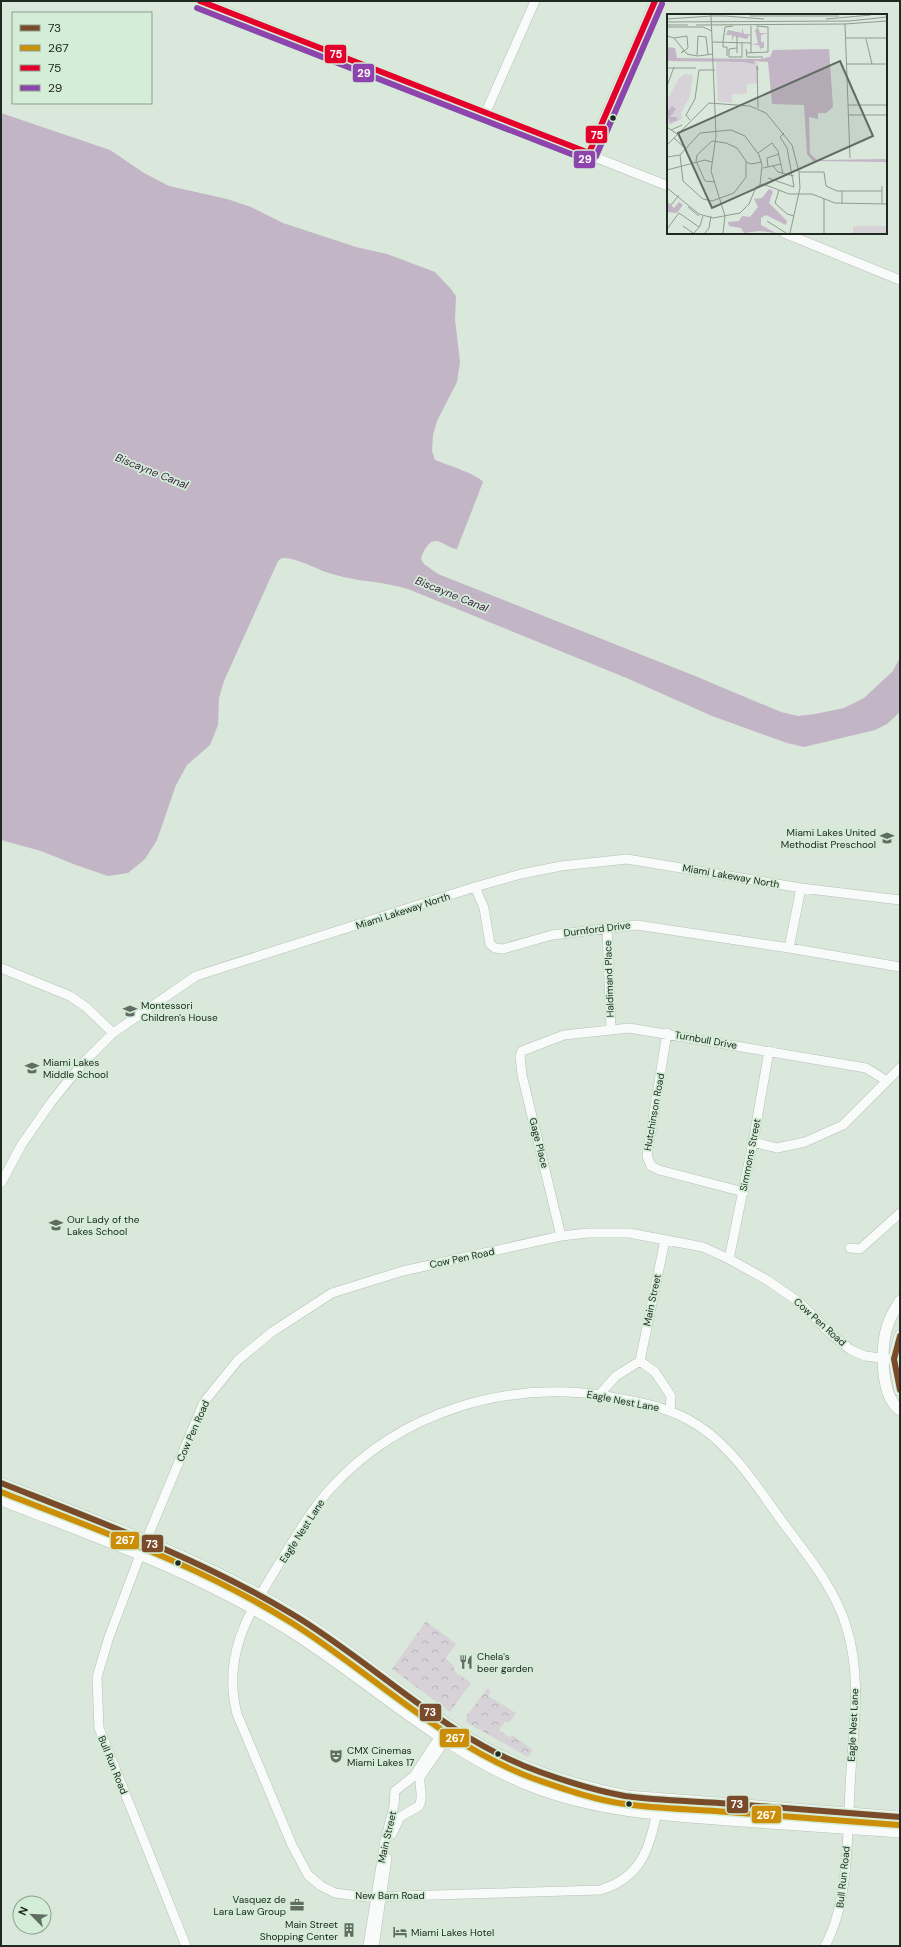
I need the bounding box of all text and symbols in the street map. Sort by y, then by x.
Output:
legend [12,12,152,104]
inset map [667,14,887,234]
text: 73 [48,20,61,36]
text: 267 [48,40,69,56]
line badge: 75 [324,44,347,64]
text: 75 [330,47,342,61]
text: 75 [48,60,61,76]
line badge: 29 [352,63,375,83]
text: 29 [357,66,371,80]
text: 29 [48,80,62,96]
unlabelled marker [608,113,618,123]
line badge: 75 [585,125,608,144]
text: 75 [591,128,603,142]
line badge: 29 [573,150,596,169]
text: 29 [578,152,592,166]
water label: Biscayne Canal [113,450,191,492]
water label: Biscayne Canal [413,573,491,615]
place label: Miami Lakes United Methodist Preschool [781,826,876,851]
school or university icon: Miami Lakes United Methodist Preschool [879,830,895,846]
street label: Miami Lakeway North [681,861,781,891]
street label: Miami Lakeway North [354,890,452,932]
street label: Durnford Drive [563,918,632,940]
street label: Haldimand Place [601,940,617,1018]
place label: Montessori Children's House [141,999,218,1024]
school or university icon: Montessori Children's House [122,1003,138,1019]
street label: Turnbull Drive [674,1028,738,1052]
place label: Miami Lakes Middle School [43,1056,108,1081]
school or university icon: Miami Lakes Middle School [24,1060,40,1076]
street label: Hutchinson Road [641,1072,667,1152]
street label: Gage Place [526,1116,552,1170]
street label: Simmons Street [737,1118,763,1192]
place label: Our Lady of the Lakes School [67,1213,140,1238]
school or university icon: Our Lady of the Lakes School [48,1217,64,1233]
street label: Cow Pen Road [428,1245,496,1271]
street label: Main Street [640,1273,664,1327]
street label: Cow Pen Road [791,1295,849,1349]
street label: Eagle Nest Lane [586,1388,661,1414]
street label: Cow Pen Road [174,1398,212,1464]
street label: Eagle Nest Lane [277,1496,328,1565]
line badge: 267 [110,1531,140,1550]
text: 267 [115,1533,135,1547]
line badge: 73 [141,1534,164,1553]
text: 73 [146,1537,158,1551]
unlabelled marker [173,1558,183,1568]
place label: Chela's beer garden [477,1650,533,1675]
restaurant icon: Chela's beer garden [458,1654,474,1670]
street label: Eagle Nest Lane [845,1688,861,1762]
line badge: 73 [419,1703,442,1722]
text: 73 [424,1705,436,1719]
line badge: 267 [439,1728,470,1748]
text: 267 [445,1731,465,1745]
street label: Bull Run Road [95,1734,131,1796]
place label: CMX Cinemas Miami Lakes 17 [347,1744,414,1769]
theatre icon: CMX Cinemas Miami Lakes 17 [328,1748,344,1764]
unlabelled marker [493,1749,503,1759]
line badge: 73 [726,1795,749,1814]
text: 73 [731,1797,743,1811]
unlabelled marker [624,1799,634,1809]
line badge: 267 [751,1805,782,1824]
text: 267 [756,1808,776,1822]
street label: Main Street [375,1810,399,1864]
street label: Bull Run Road [833,1845,853,1909]
street label: New Barn Road [355,1889,425,1902]
place label: Vasquez de Lara Law Group [214,1893,286,1918]
north arrow [12,1895,52,1935]
office icon: Vasquez de Lara Law Group [289,1897,305,1913]
text: N [15,1904,31,1917]
place label: Main Street Shopping Center [260,1918,338,1943]
building icon: Main Street Shopping Center [341,1922,357,1938]
hotel icon: Miami Lakes Hotel [392,1924,408,1940]
place label: Miami Lakes Hotel [411,1926,494,1939]

